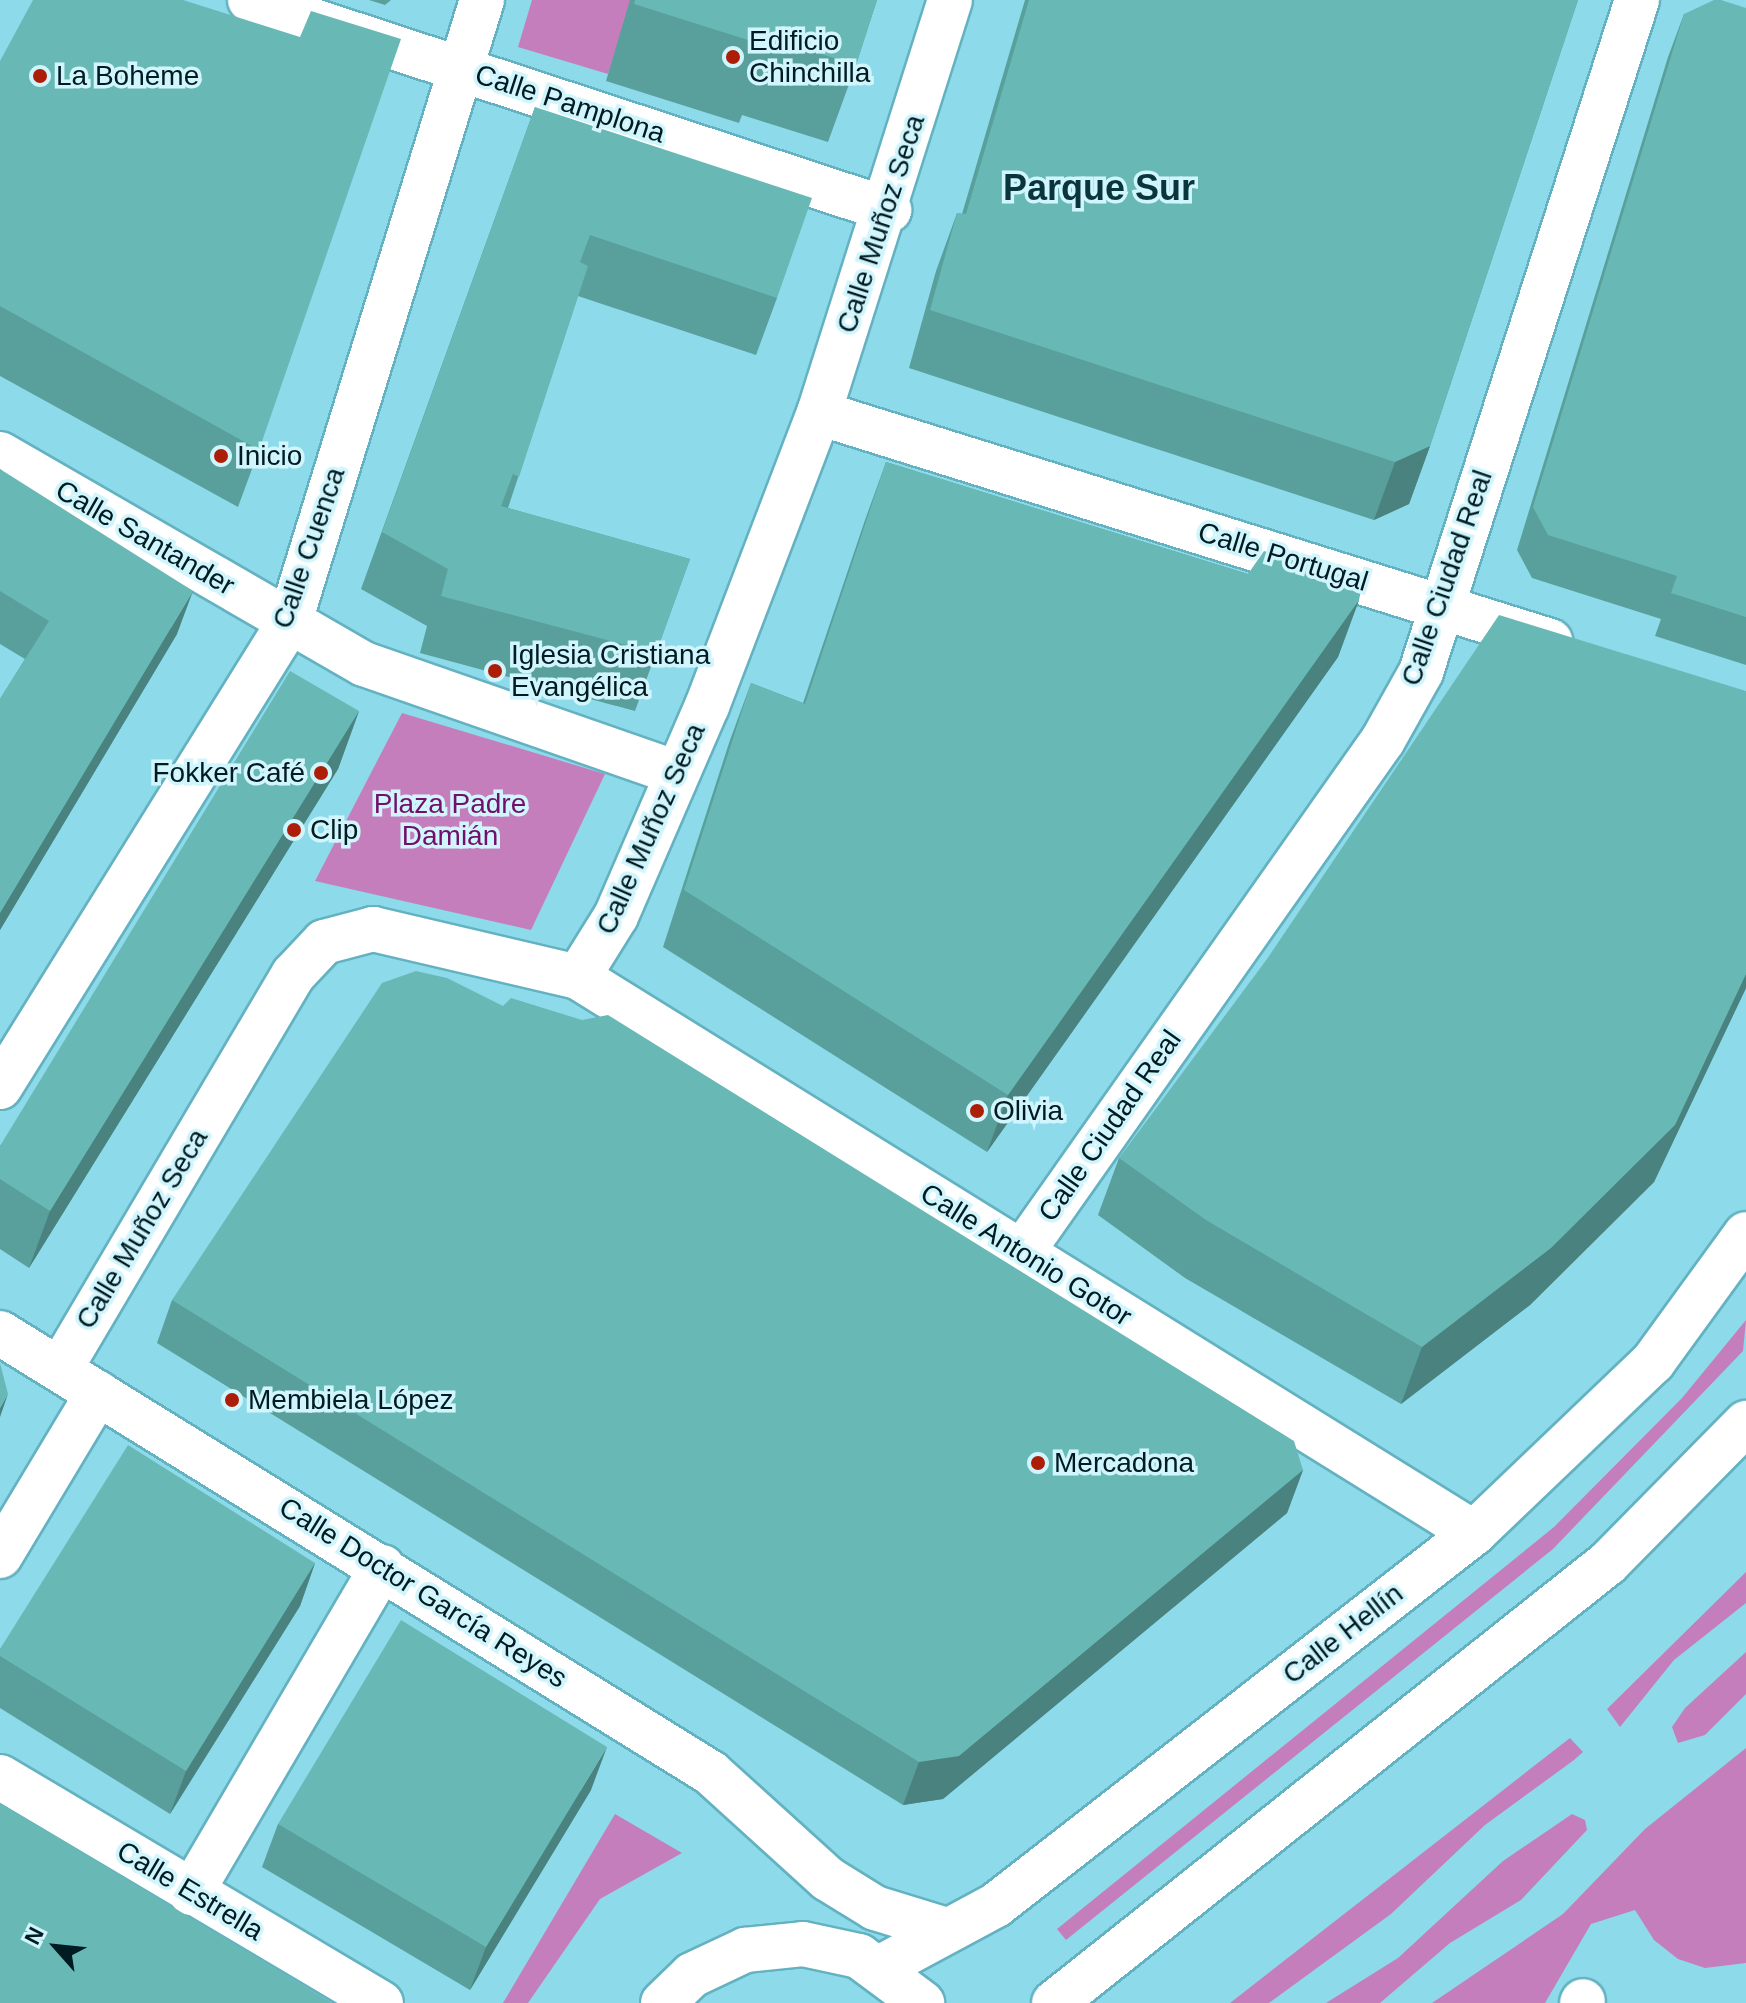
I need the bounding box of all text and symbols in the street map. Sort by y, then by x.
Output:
place label: Edificio Chinchilla [749,24,870,90]
marker: Edificio Chinchilla [724,48,742,66]
street label: Calle Pamplona [471,57,669,151]
place label: La Boheme [56,59,199,93]
marker: La Boheme [31,67,49,85]
street label: Calle Muñoz Seca [830,111,932,337]
district label: Parque Sur [1003,166,1195,210]
place label: Inicio [237,439,302,473]
marker: Inicio [212,447,230,465]
street label: Calle Cuenca [266,463,352,633]
street label: Calle Ciudad Real [1394,466,1500,690]
street label: Calle Santander [50,473,240,603]
street label: Calle Portugal [1194,515,1372,599]
place label: Iglesia Cristiana Evangélica [511,638,710,704]
marker: Iglesia Cristiana Evangélica [486,662,504,680]
street label: Calle Muñoz Seca [589,718,713,940]
place label: Fokker Café [153,756,305,790]
marker: Fokker Café [312,764,330,782]
park label: Plaza Padre Damián [374,787,526,853]
place label: Clip [310,813,358,847]
marker: Clip [285,821,303,839]
street label: Calle Ciudad Real [1032,1024,1188,1228]
place label: Olivia [993,1094,1063,1128]
marker: Olivia [968,1102,986,1120]
street label: Calle Muñoz Seca [69,1123,215,1335]
street label: Calle Antonio Gotor [913,1176,1139,1334]
place label: Membiela López [248,1383,453,1417]
marker: Membiela López [223,1391,241,1409]
place label: Mercadona [1054,1446,1194,1480]
marker: Mercadona [1029,1454,1047,1472]
street label: Calle Doctor García Reyes [273,1491,573,1695]
street label: Calle Hellín [1276,1577,1410,1691]
street label: Calle Estrella [111,1834,269,1948]
north arrow [16,1907,96,1987]
text: N [19,1923,49,1949]

